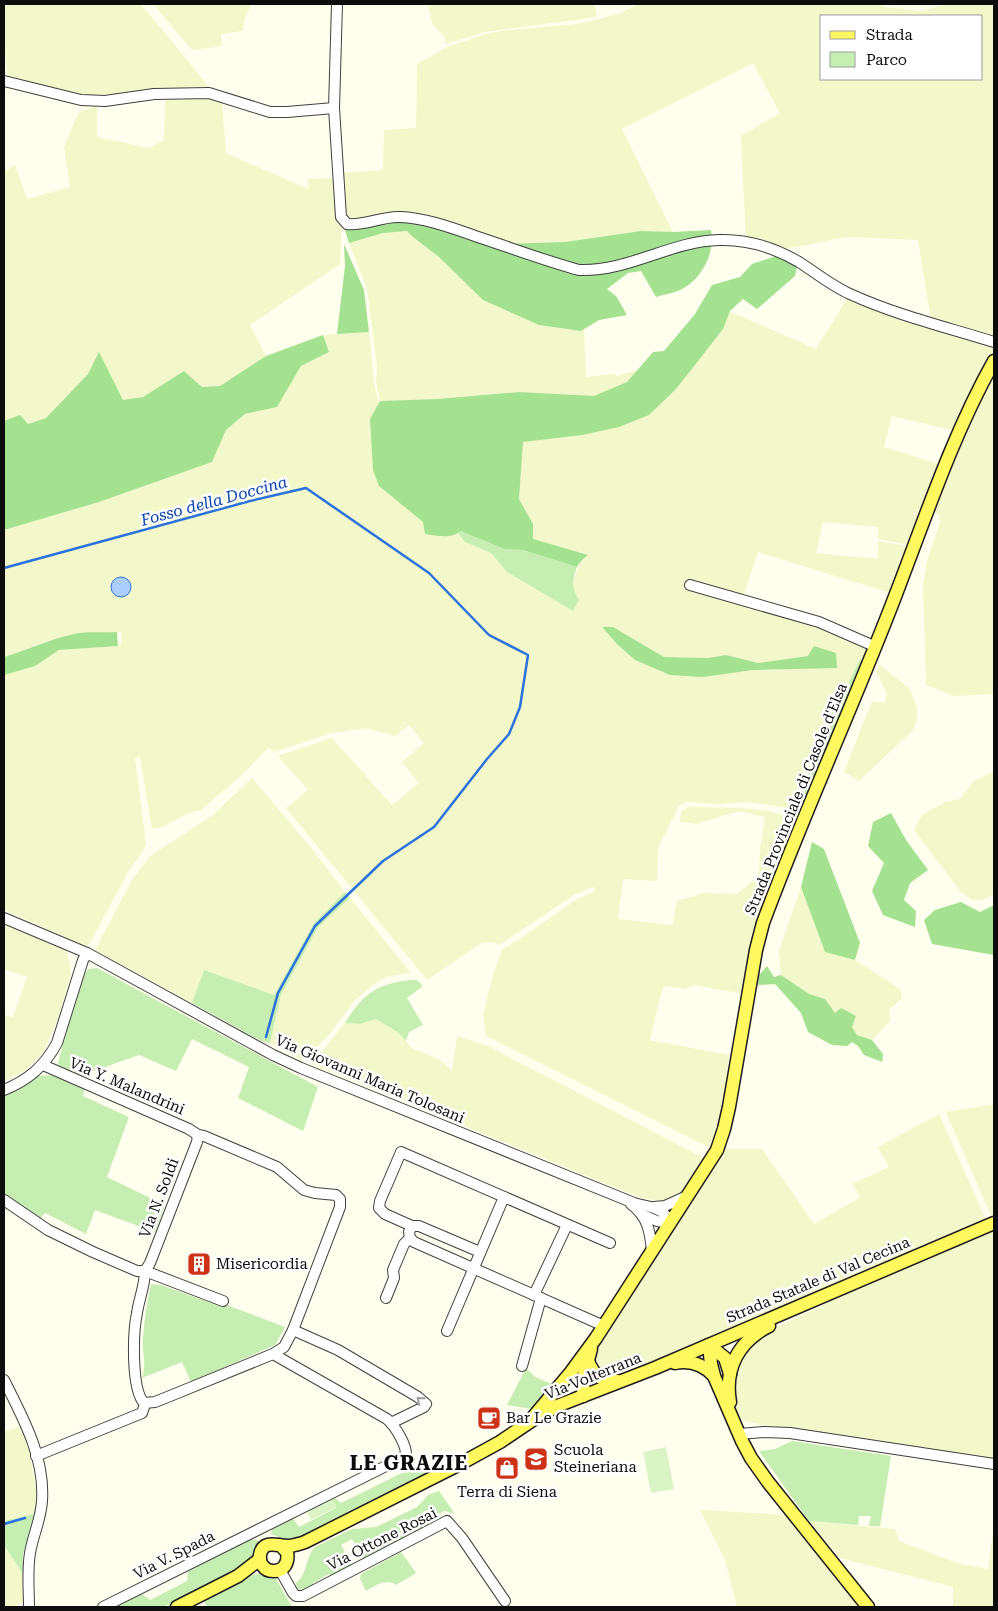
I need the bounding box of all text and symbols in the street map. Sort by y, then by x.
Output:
legend [820,15,983,80]
text: Strada [866,26,913,44]
text: Parco [866,51,907,69]
water label: Fosso della Doccina [138,472,290,530]
street label: Strada Provinciale di Casole d'Elsa [741,680,851,918]
street label: Via Giovanni Maria Tolosani [273,1031,468,1127]
street label: Via Y. Malandrini [67,1054,188,1119]
street label: Via N. Soldi [136,1155,183,1240]
street label: Strada Statale di Val Cecina [723,1233,913,1327]
building icon: Misericordia [186,1251,212,1277]
place label: Misericordia [216,1255,308,1273]
street label: Via Volterrana [542,1348,644,1404]
one-way arrow [416,1396,425,1405]
cafe icon: Bar Le Grazie [476,1405,502,1431]
place label: Bar Le Grazie [506,1409,601,1427]
place label: Scuola Steineriana [554,1441,637,1476]
school or university icon: Scuola Steineriana [523,1446,549,1472]
district label: LE GRAZIE [350,1451,468,1475]
shop icon: Terra di Siena [494,1455,520,1481]
place label: Terra di Siena [457,1483,557,1501]
street label: Via Ottone Rosai [324,1503,440,1574]
street label: Via V. Spada [130,1527,218,1583]

